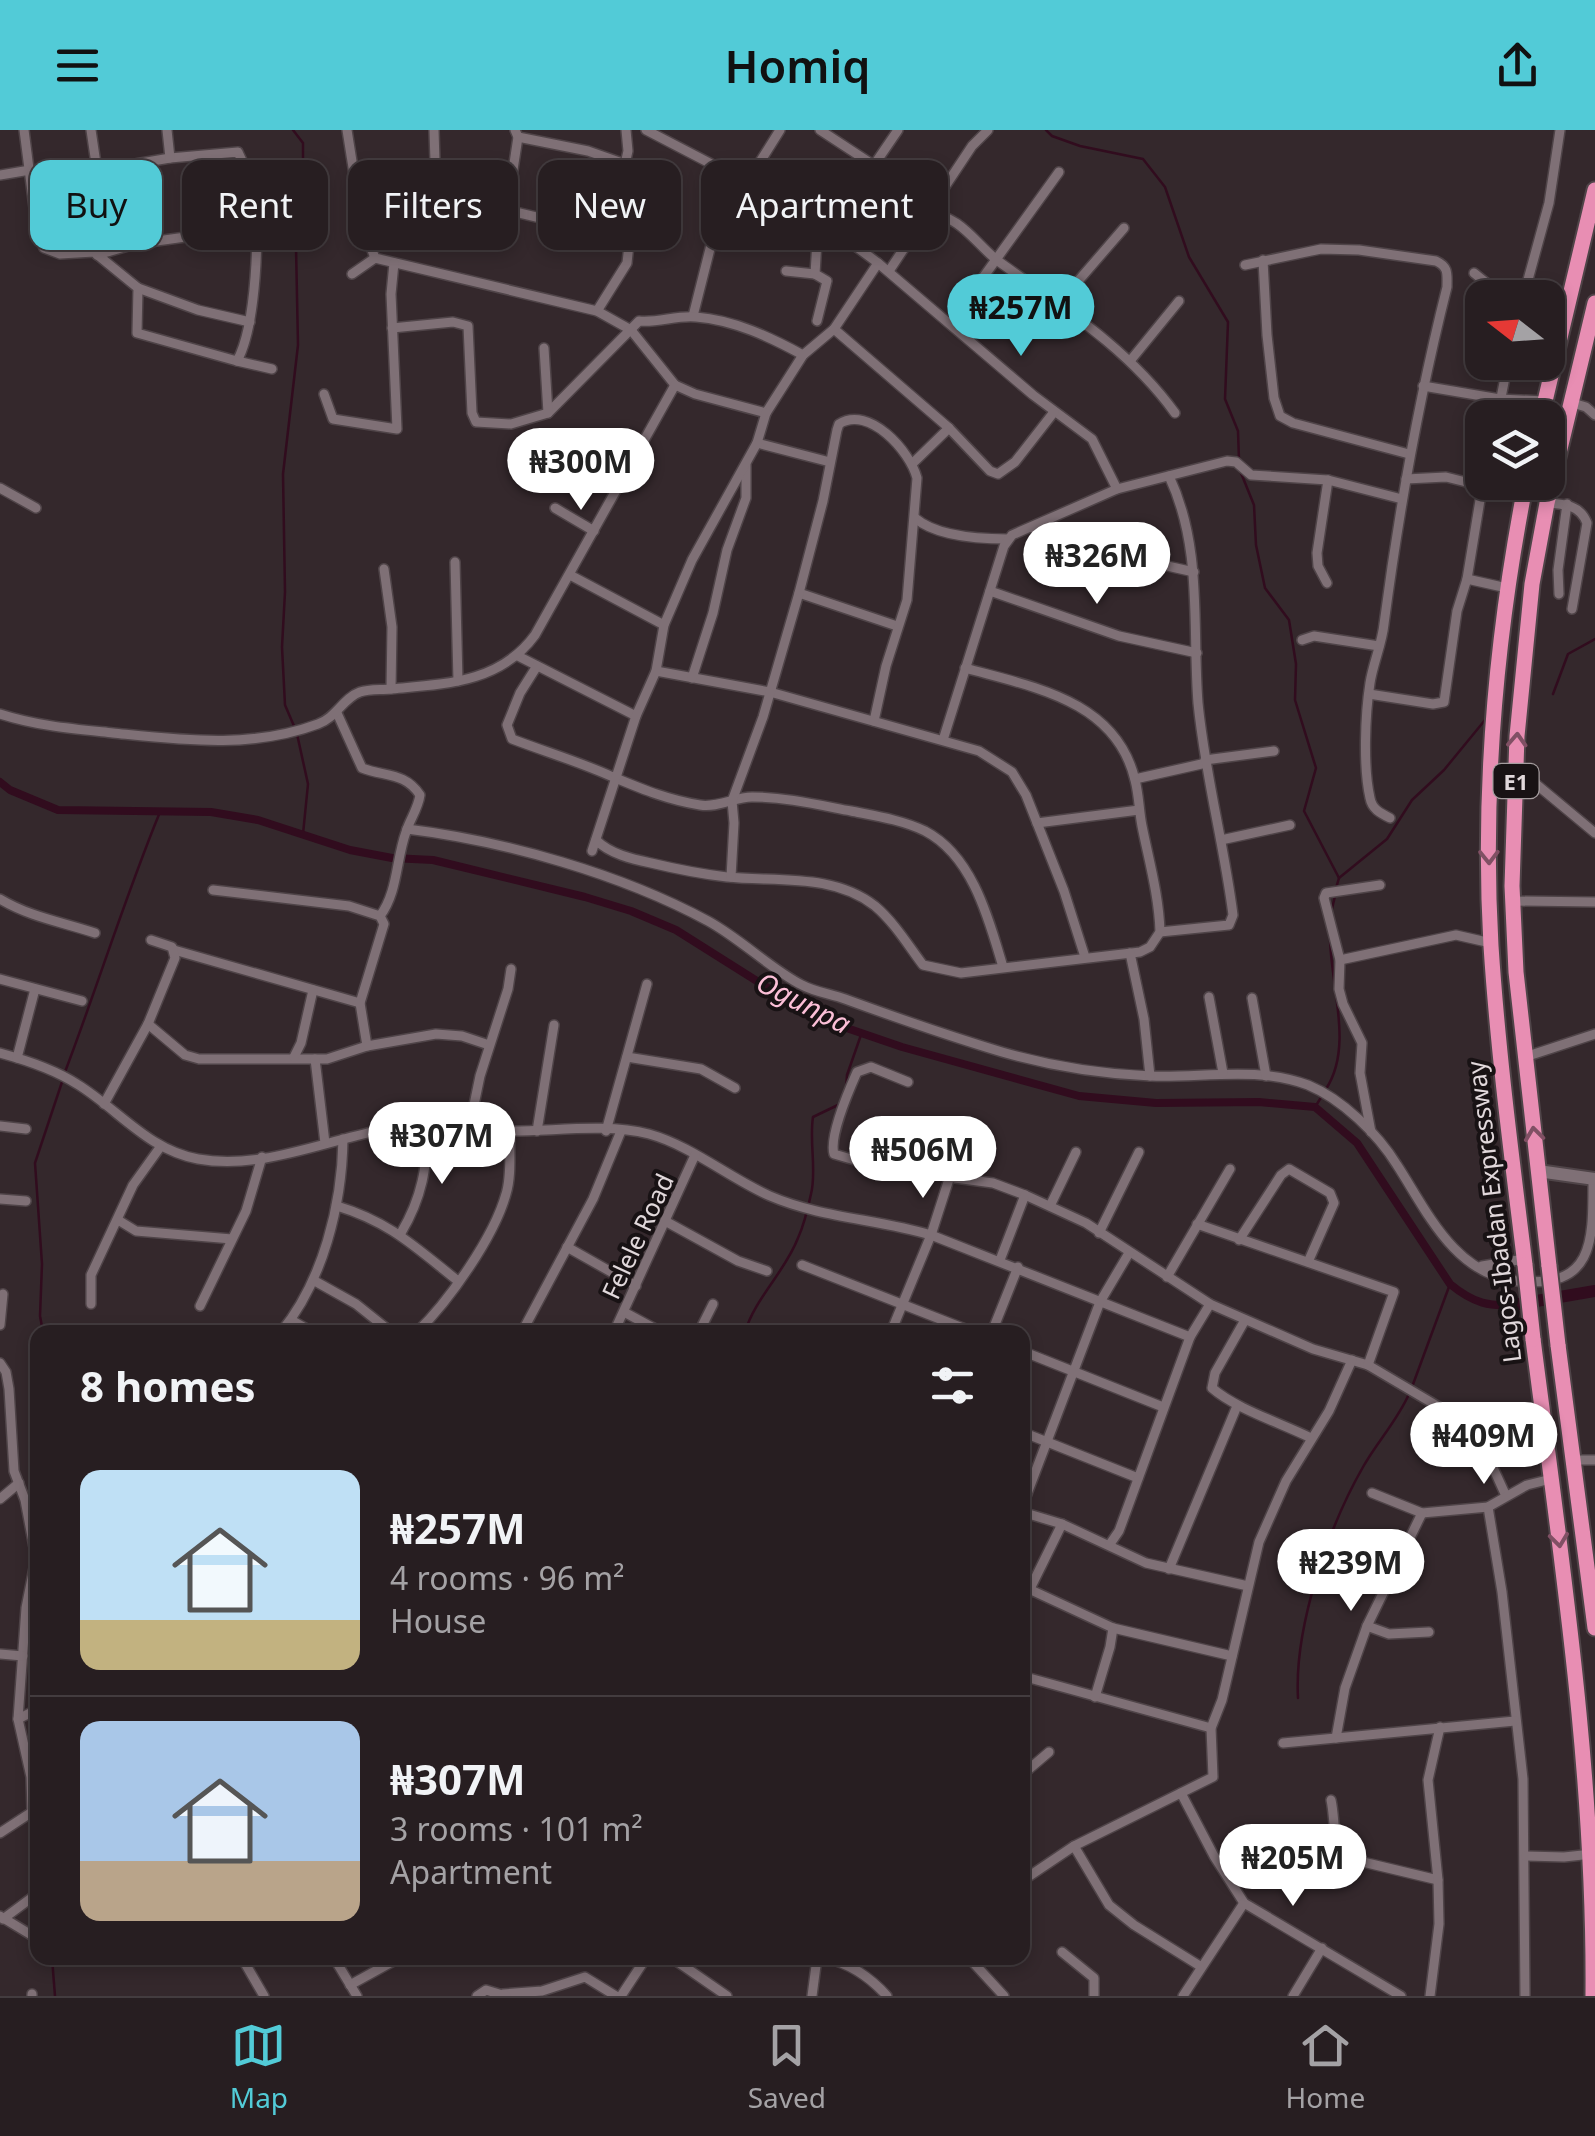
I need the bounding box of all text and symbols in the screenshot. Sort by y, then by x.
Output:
text: Homiq [725,35,870,96]
icon: menu [50,38,105,93]
icon: share [1490,38,1545,93]
chip: Buy [30,160,162,250]
chip: Rent [182,160,328,250]
chip: Filters [348,160,518,250]
chip: New [538,160,681,250]
chip: Apartment [701,160,948,250]
pin: ₦257M [951,274,1091,359]
north arrow [1465,280,1565,380]
map controls [1465,280,1565,500]
text: ₦257M [969,285,1073,328]
button: layers [1465,400,1565,500]
pin: ₦300M [511,428,651,513]
text: ₦300M [529,439,633,482]
pin: ₦326M [1027,522,1167,607]
text: ₦326M [1045,533,1149,576]
one-way arrow [1506,732,1527,748]
road number: E1 [1494,764,1538,798]
one-way arrow [1479,850,1500,866]
water label: Ogunpa [750,962,858,1042]
street label: Lagos-Ibadan Expressway [1458,1059,1528,1365]
pin: ₦307M [372,1102,512,1187]
text: ₦307M [390,1113,494,1156]
pin: ₦506M [853,1116,993,1201]
one-way arrow [1524,1126,1545,1142]
text: ₦506M [871,1127,975,1170]
street label: Felele Road [593,1168,681,1304]
text: 8 homes [80,1357,256,1414]
icon: filters [925,1358,980,1413]
pin: ₦409M [1414,1402,1554,1487]
text: ₦409M [1432,1413,1536,1456]
text: ₦257M [390,1499,526,1556]
icon: home [160,1510,280,1630]
pin: ₦239M [1281,1529,1421,1614]
one-way arrow [1548,1532,1569,1548]
text: ₦239M [1299,1540,1403,1583]
text: 4 rooms · 96 m² [390,1556,624,1599]
text: House [390,1599,486,1642]
text: ₦307M [390,1750,526,1807]
icon: home [160,1761,280,1881]
text: 3 rooms · 101 m² [390,1807,643,1850]
pin: ₦205M [1223,1824,1363,1909]
text: ₦205M [1241,1835,1345,1878]
text: Apartment [390,1850,552,1893]
tab: Map [230,2018,288,2116]
tab: Saved [748,2018,826,2116]
tab: Home [1286,2018,1365,2116]

